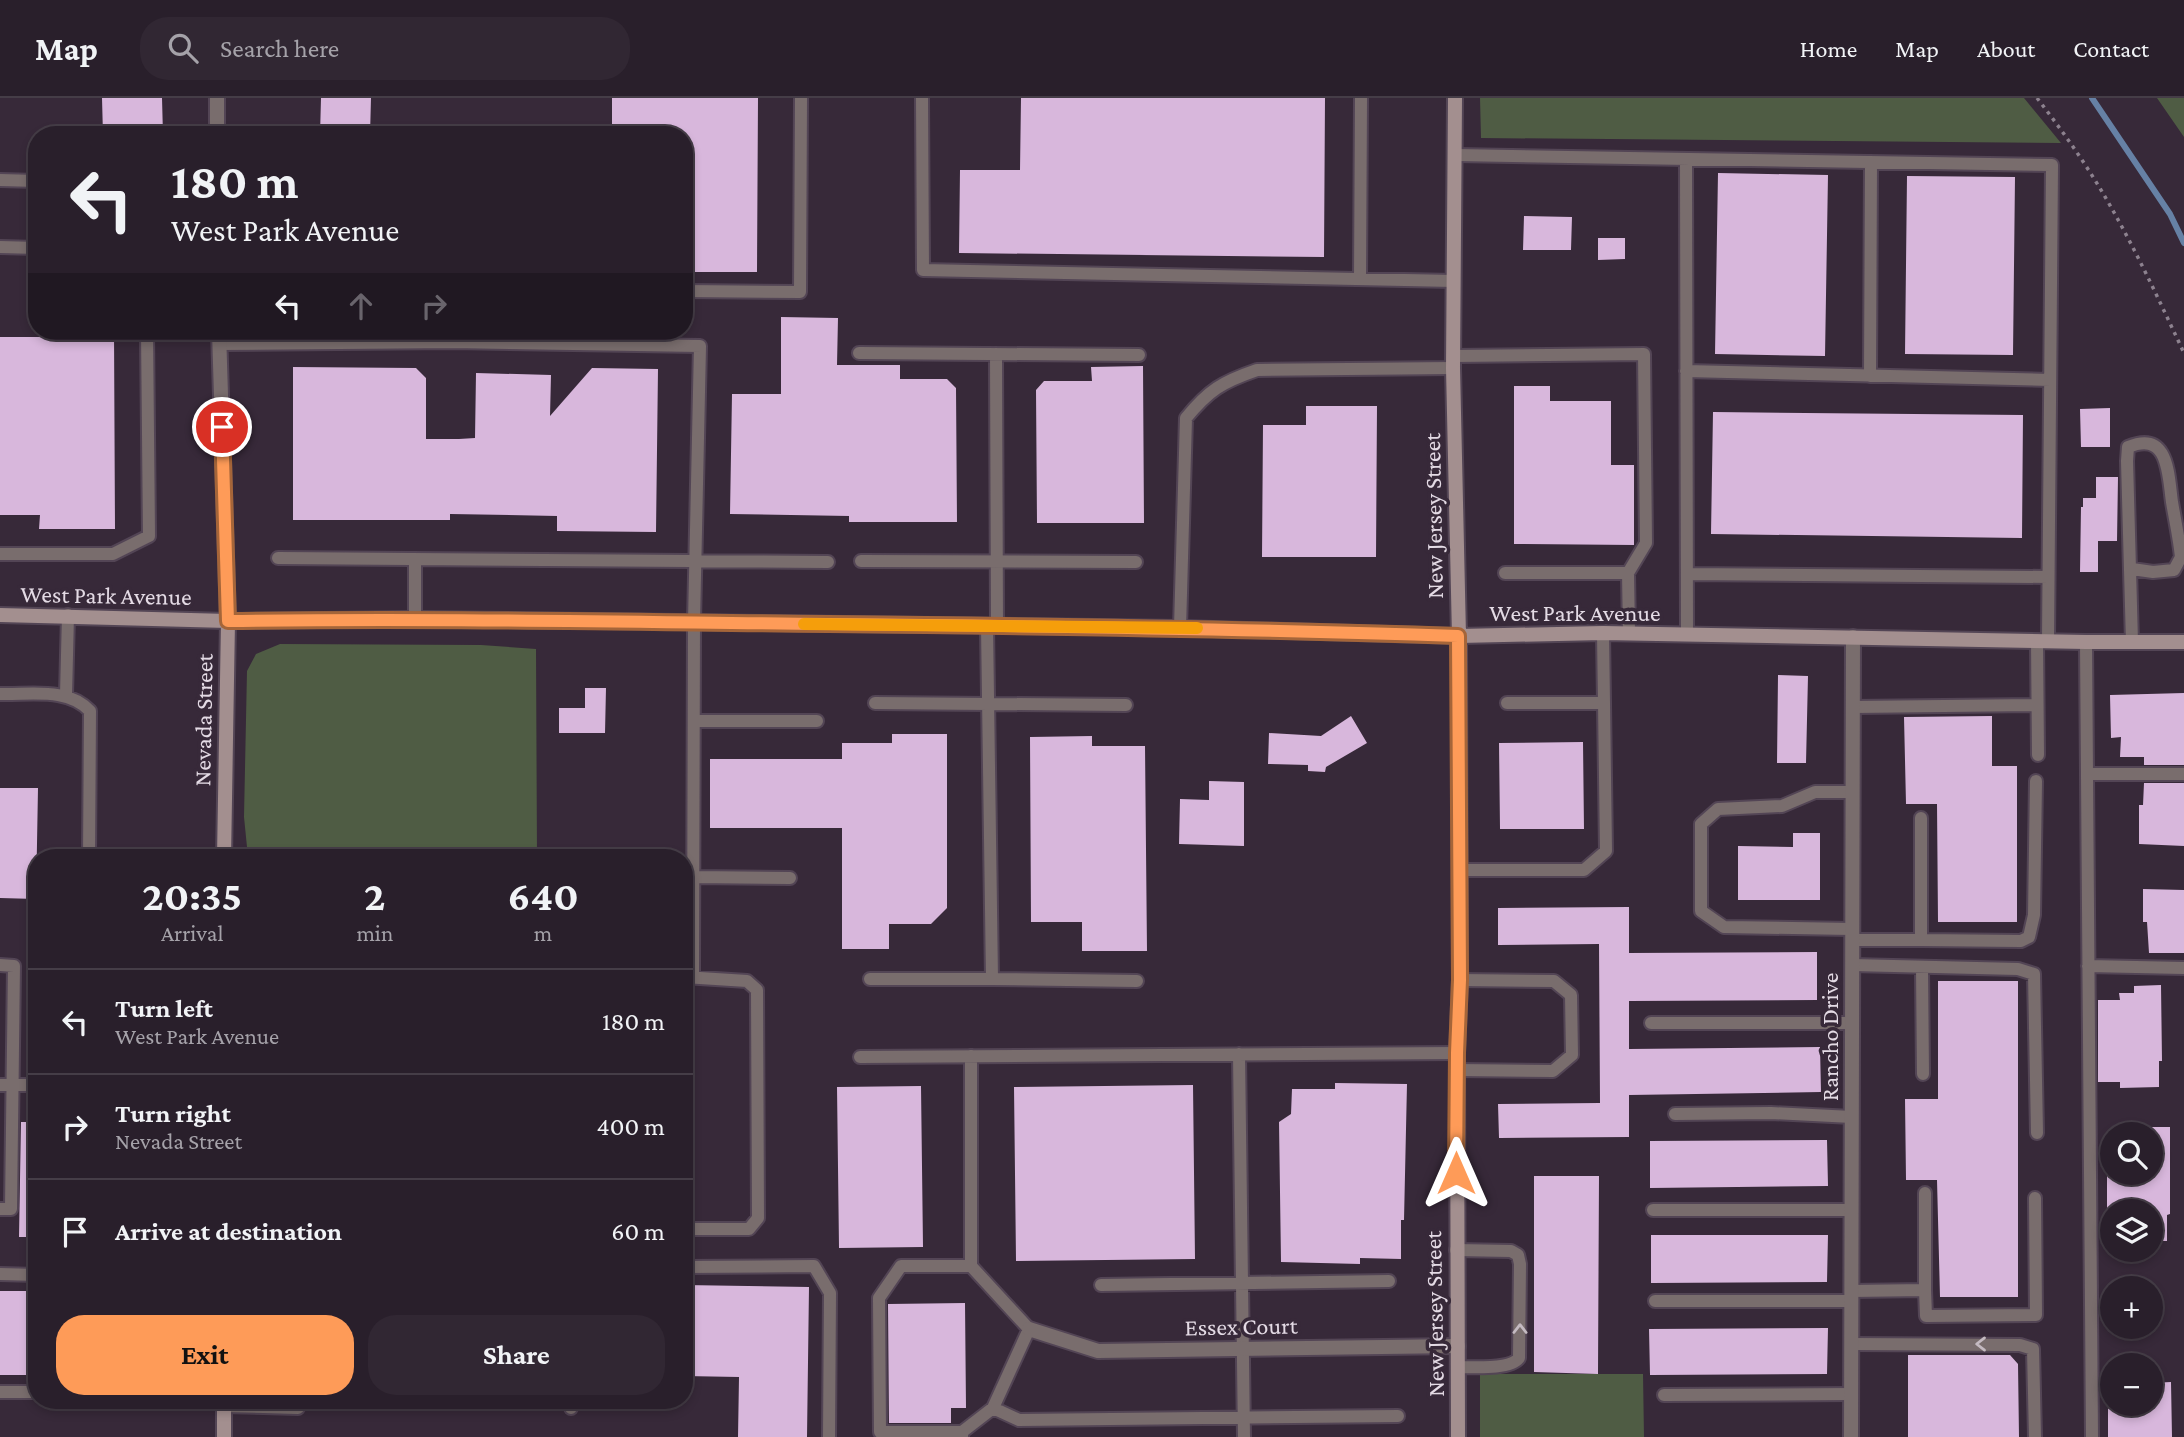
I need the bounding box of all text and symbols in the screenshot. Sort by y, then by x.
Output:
search box [140,17,630,80]
icon: search [164,29,202,67]
text: Map [35,30,98,67]
text: Search here [220,34,339,63]
text: Home [1800,35,1857,62]
text: Map [1895,35,1939,62]
text: About [1977,35,2035,62]
text: Contact [2073,35,2149,62]
icon: left [56,154,147,245]
text: 180 m [171,154,299,209]
text: West Park Avenue [171,212,399,248]
icon: left [269,287,307,325]
icon: ahead [342,287,380,325]
icon: right [415,287,453,325]
pin [192,397,252,457]
icon: arrive [203,408,241,446]
street label: New Jersey Street [1418,432,1448,599]
street label: West Park Avenue [20,580,192,610]
street label: West Park Avenue [1489,599,1661,626]
street label: Nevada Street [188,652,218,787]
text: 20:35 [142,872,242,919]
text: 2 [364,872,386,919]
text: 640 [508,872,579,919]
text: Arrival [161,920,223,946]
text: min [356,920,393,946]
text: m [534,920,552,946]
street label: Rancho Drive [1816,973,1843,1101]
text: Turn left [115,994,213,1023]
icon: left [56,1003,94,1041]
text: 180 m [602,1007,665,1036]
text: West Park Avenue [115,1023,279,1049]
text: Turn right [115,1099,231,1128]
icon: right [56,1108,94,1146]
text: 400 m [597,1112,665,1141]
map controls [2100,1122,2163,1416]
button: search [2100,1122,2163,1185]
text: Nevada Street [115,1128,242,1154]
position arrow [1419,1136,1493,1210]
button: layers [2100,1199,2163,1262]
icon: arrive [56,1213,94,1251]
text: Arrive at destination [115,1217,342,1246]
text: 60 m [611,1217,665,1246]
street label: New Jersey Street [1419,1230,1449,1397]
button: + [2100,1276,2163,1339]
street label: Essex Court [1184,1311,1299,1340]
button: Exit [56,1315,354,1395]
button: Share [368,1315,665,1395]
one-way arrow [1512,1323,1528,1334]
one-way arrow [1975,1337,1986,1352]
button: − [2100,1353,2163,1416]

